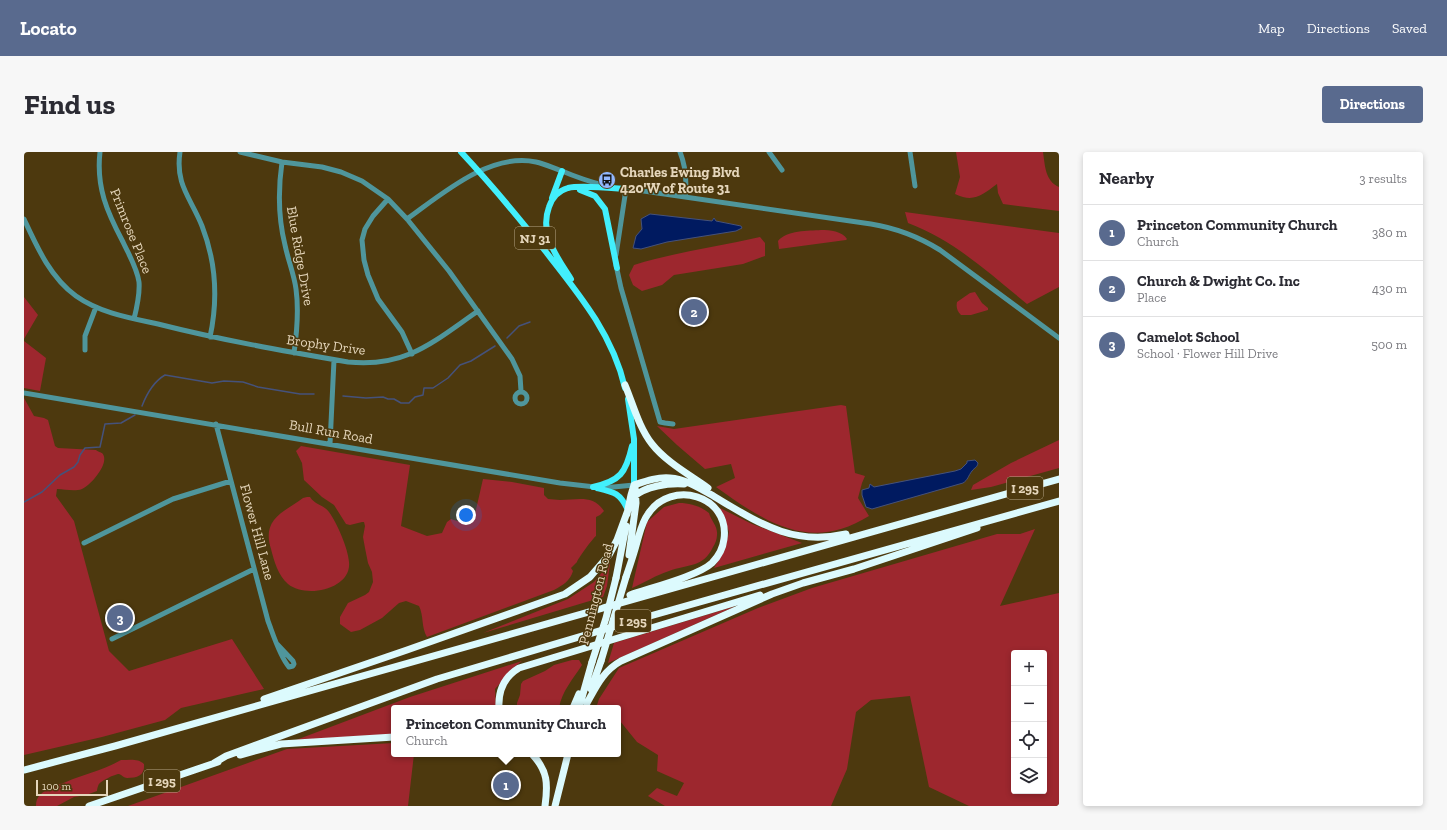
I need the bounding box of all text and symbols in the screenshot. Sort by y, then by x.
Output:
text: Locato [20,17,77,40]
text: Map [1258,20,1285,37]
text: Directions [1307,20,1370,37]
text: Saved [1392,20,1427,37]
button: Directions [1322,86,1423,123]
text: Find us [24,88,115,121]
place label: Charles Ewing Blvd 420'W of Route 31 [620,164,740,197]
text: Nearby [1099,168,1154,188]
bus stop icon: Charles Ewing Blvd 420'W of Route 31 [597,170,617,190]
text: 3 results [1359,171,1407,186]
street label: Primrose Place [106,186,156,276]
street label: Blue Ridge Drive [283,205,317,307]
text: Princeton Community Church [1137,216,1338,234]
text: 1 [1109,225,1115,240]
text: 380 m [1372,225,1407,240]
road number: NJ 31 [515,227,555,249]
text: Church [1137,234,1179,249]
text: Church & Dwight Co. Inc [1137,272,1300,290]
text: 2 [1109,281,1115,296]
text: 430 m [1372,281,1407,296]
text: Place [1137,290,1166,305]
pin: 2 [681,297,707,327]
text: Camelot School [1137,328,1240,346]
street label: Brophy Drive [285,331,367,359]
text: 3 [1109,337,1115,352]
text: 500 m [1371,337,1407,352]
text: School · Flower Hill Drive [1137,346,1278,361]
street label: Bull Run Road [288,416,375,448]
road number: I 295 [1007,477,1043,499]
street label: Flower Hill Lane [236,482,278,582]
your location [456,505,476,525]
street label: Pennington Road [575,541,617,646]
pin: 3 [107,603,133,633]
road number: I 295 [615,610,651,632]
map controls [1011,650,1047,794]
button: + [1011,650,1047,686]
button: − [1011,686,1047,722]
popup [391,705,621,757]
text: Princeton Community Church [406,715,606,733]
button: locate [1011,722,1047,758]
text: Church [406,733,447,748]
button: layers [1011,758,1047,794]
road number: I 295 [144,770,180,792]
pin: 1 [493,770,519,800]
scale bar [36,778,108,797]
text: 100 m [42,780,71,793]

